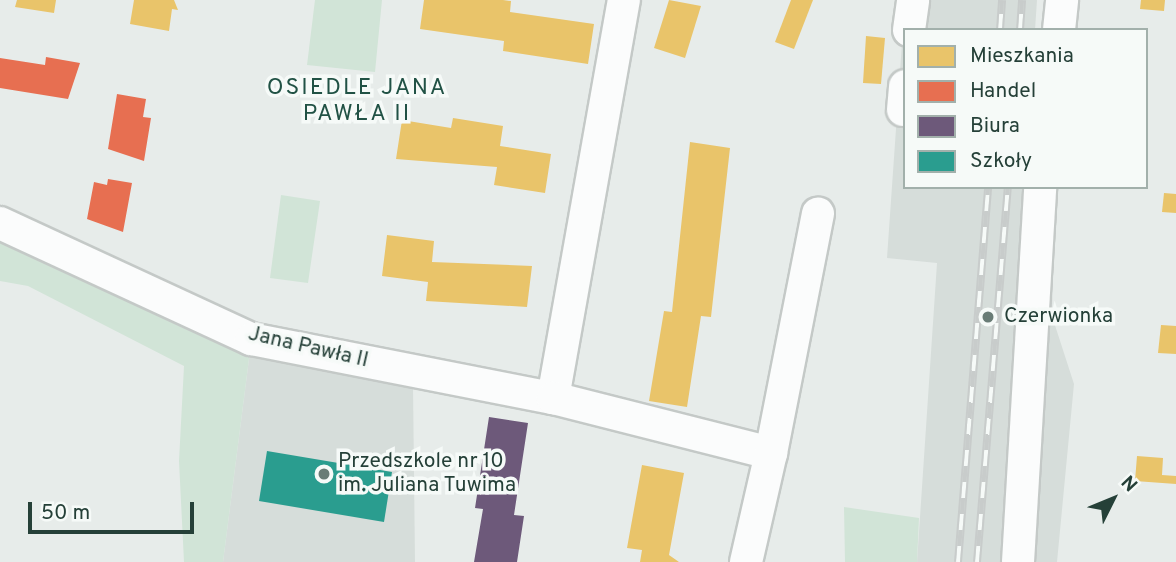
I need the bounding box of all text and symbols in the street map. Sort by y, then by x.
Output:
legend [903,28,1148,189]
text: Mieszkania [970,43,1074,70]
district label: OSIEDLE JANA PAWŁA II [268,75,446,129]
text: Handel [970,78,1036,105]
text: Biura [970,113,1020,140]
text: Szkoły [970,148,1032,175]
place label: Czerwionka [1004,304,1113,330]
marker: Czerwionka [978,307,998,327]
street label: Jana Pawła II [245,322,371,374]
place label: Przedszkole nr 10 im. Juliana Tuwima [338,449,517,499]
north arrow [1078,464,1148,534]
marker: Przedszkole nr 10 im. Juliana Tuwima [316,466,332,482]
text: N [1115,472,1142,498]
scale bar [32,489,198,532]
text: 50 m [41,500,90,527]

